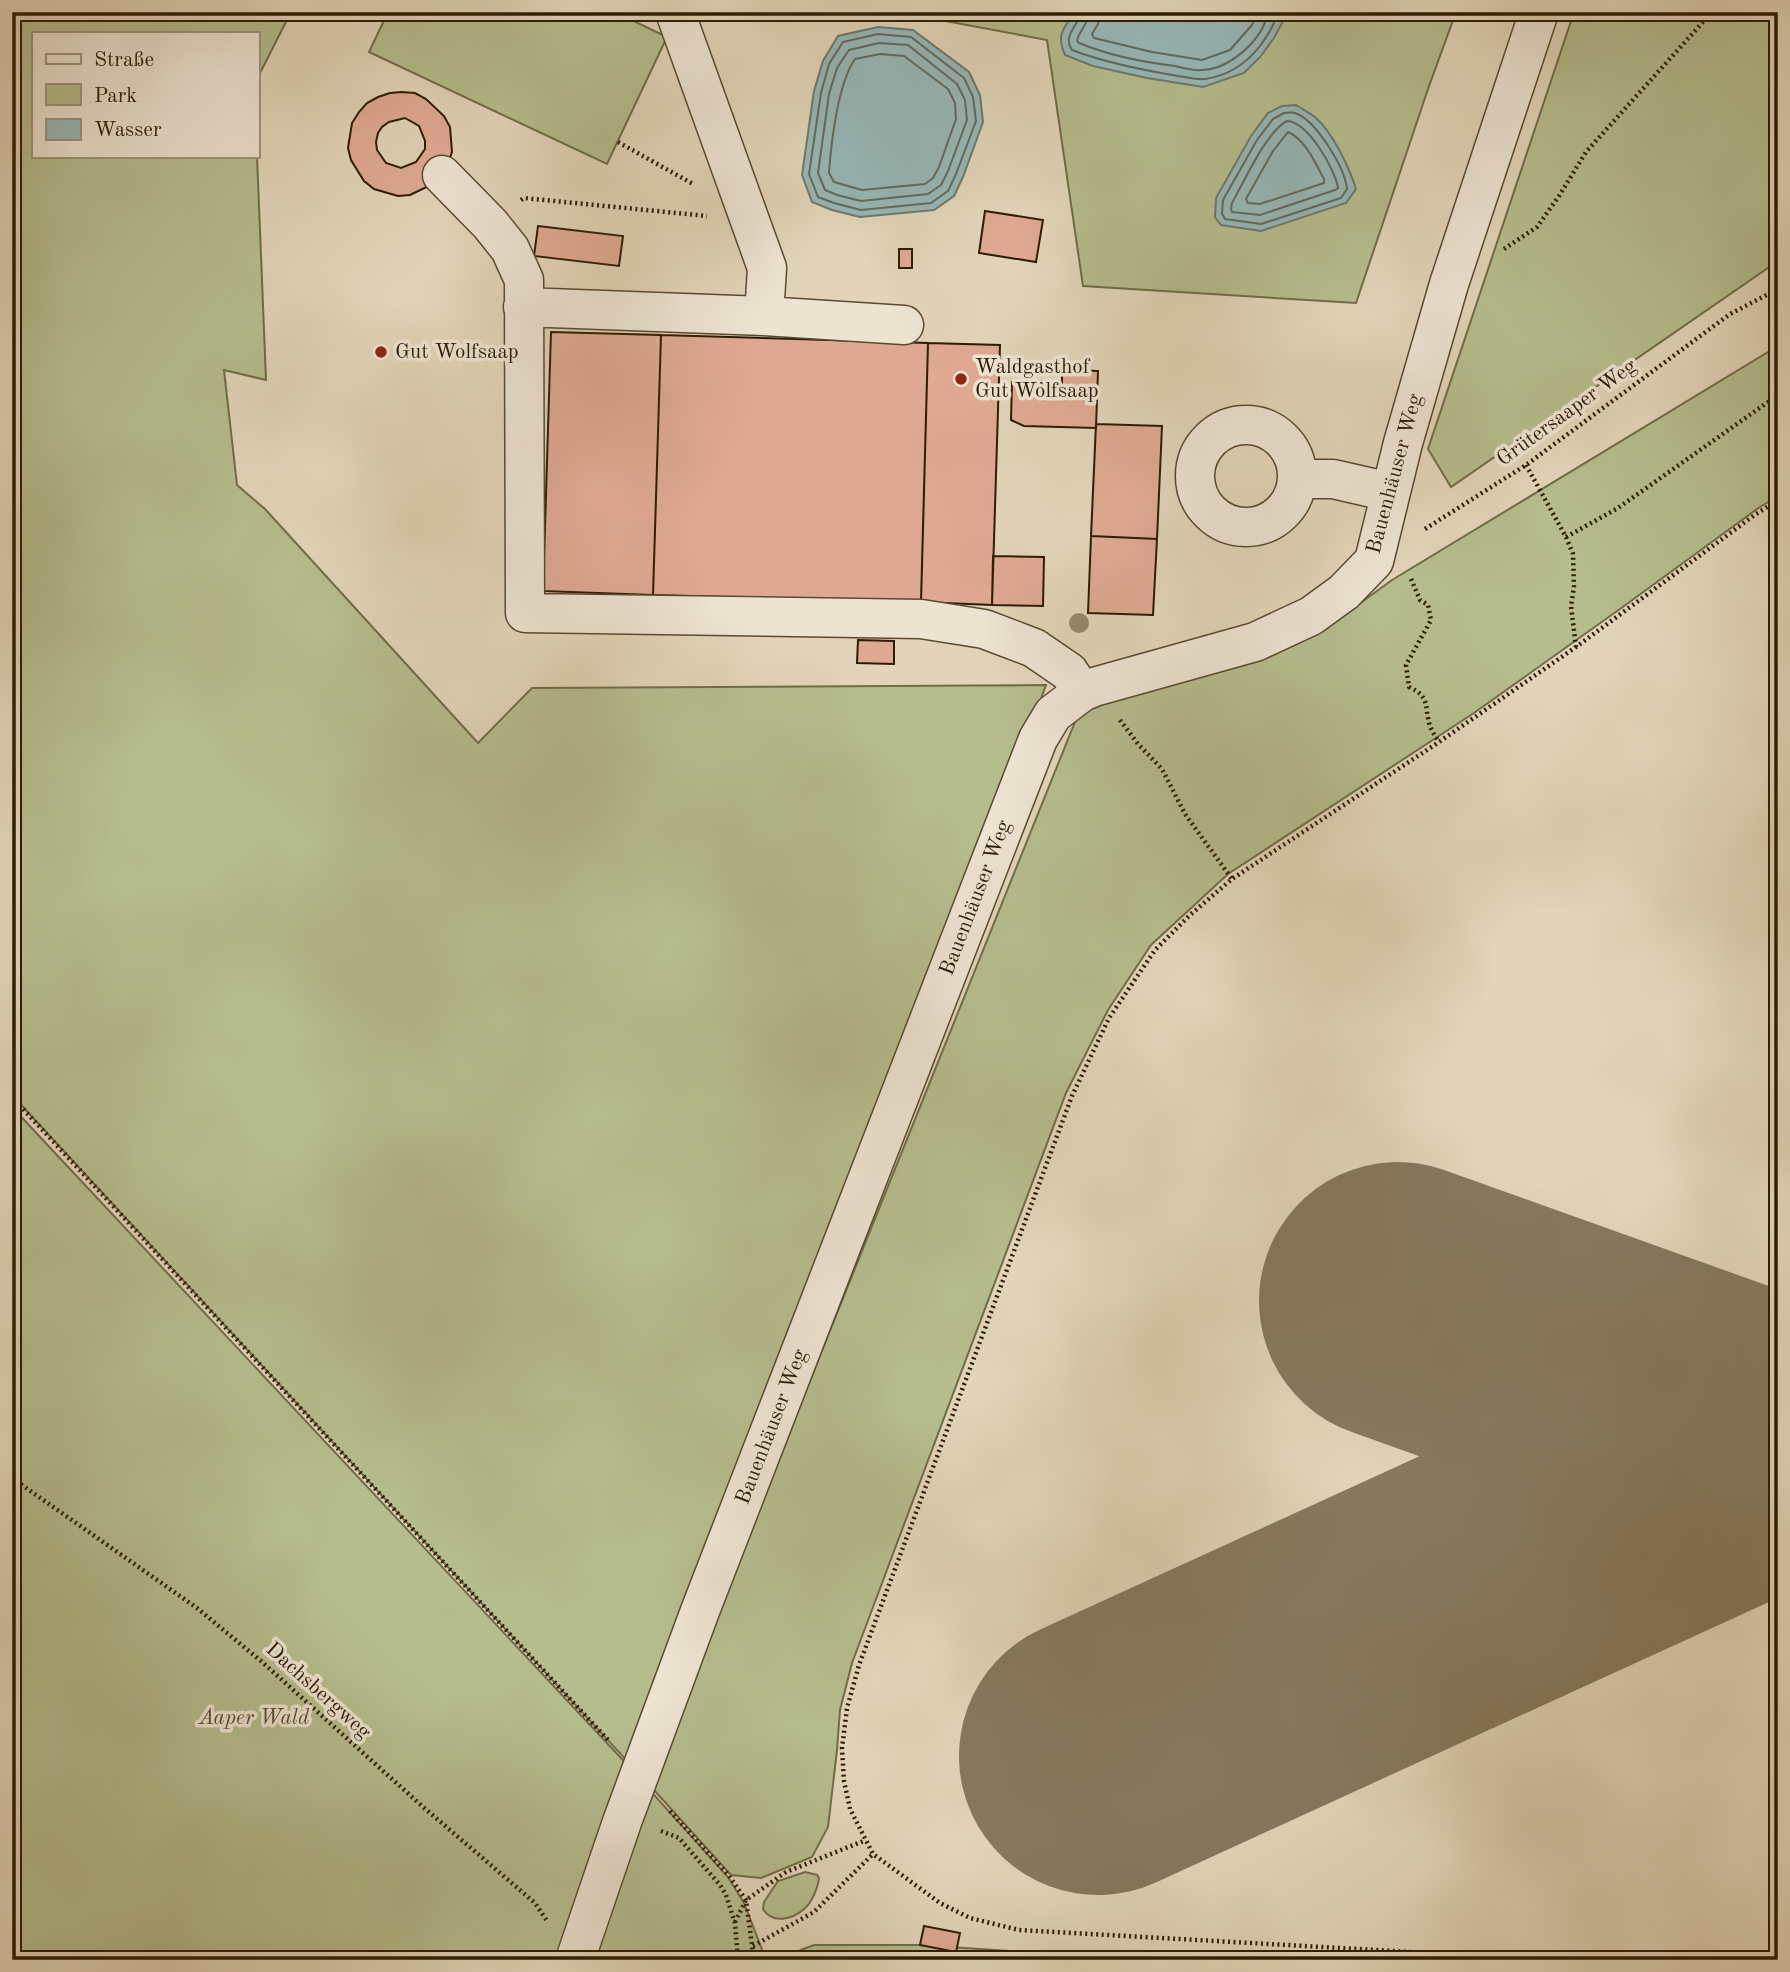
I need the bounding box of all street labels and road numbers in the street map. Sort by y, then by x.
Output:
street label: Grütersaaper Weg [1493,355,1641,471]
street label: Bauenhäuser Weg [1364,391,1427,556]
street label: Bauenhäuser Weg [937,817,1016,979]
street label: Bauenhäuser Weg [733,1346,812,1508]
street label: Dachsbergweg [262,1639,375,1744]

